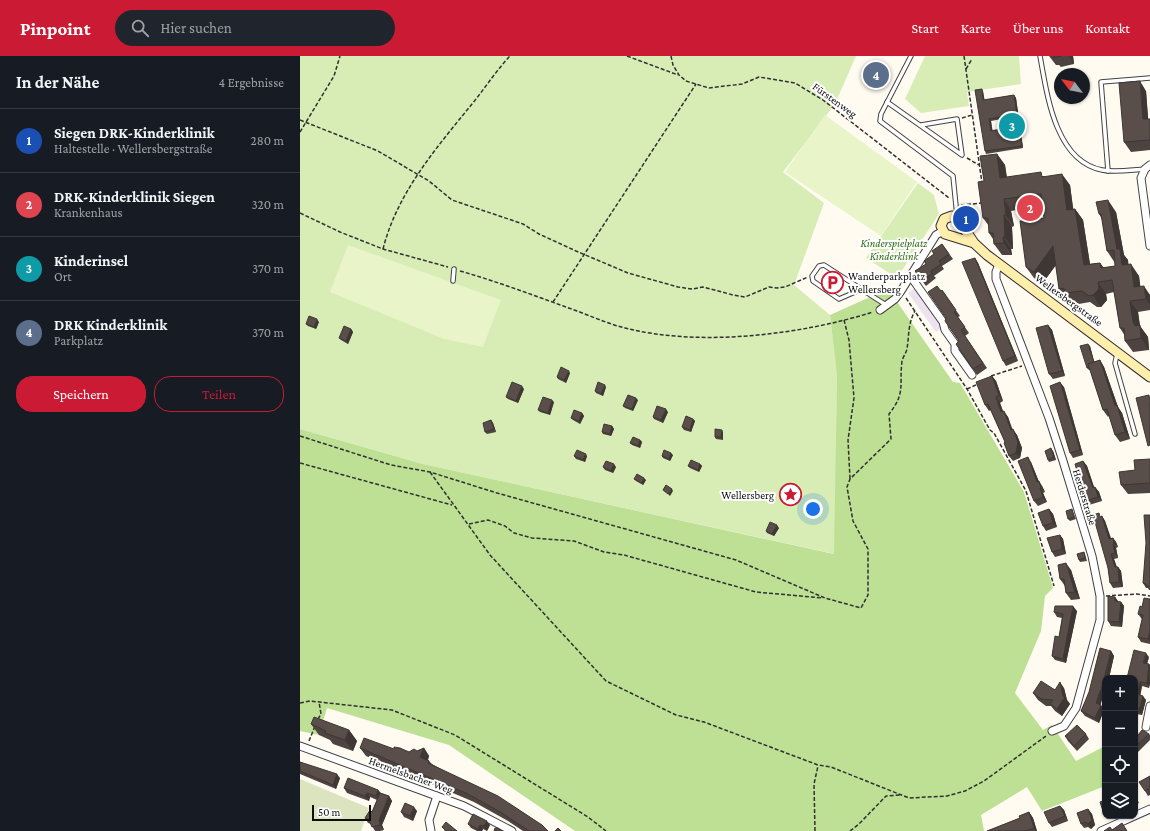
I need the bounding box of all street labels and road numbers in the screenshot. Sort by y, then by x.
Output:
street label: Fürstenweg [810,80,860,121]
street label: Wellersbergstraße [1032,272,1105,329]
street label: Herderstraße [1071,468,1099,527]
street label: Hermelsbacher Weg [367,754,455,797]

